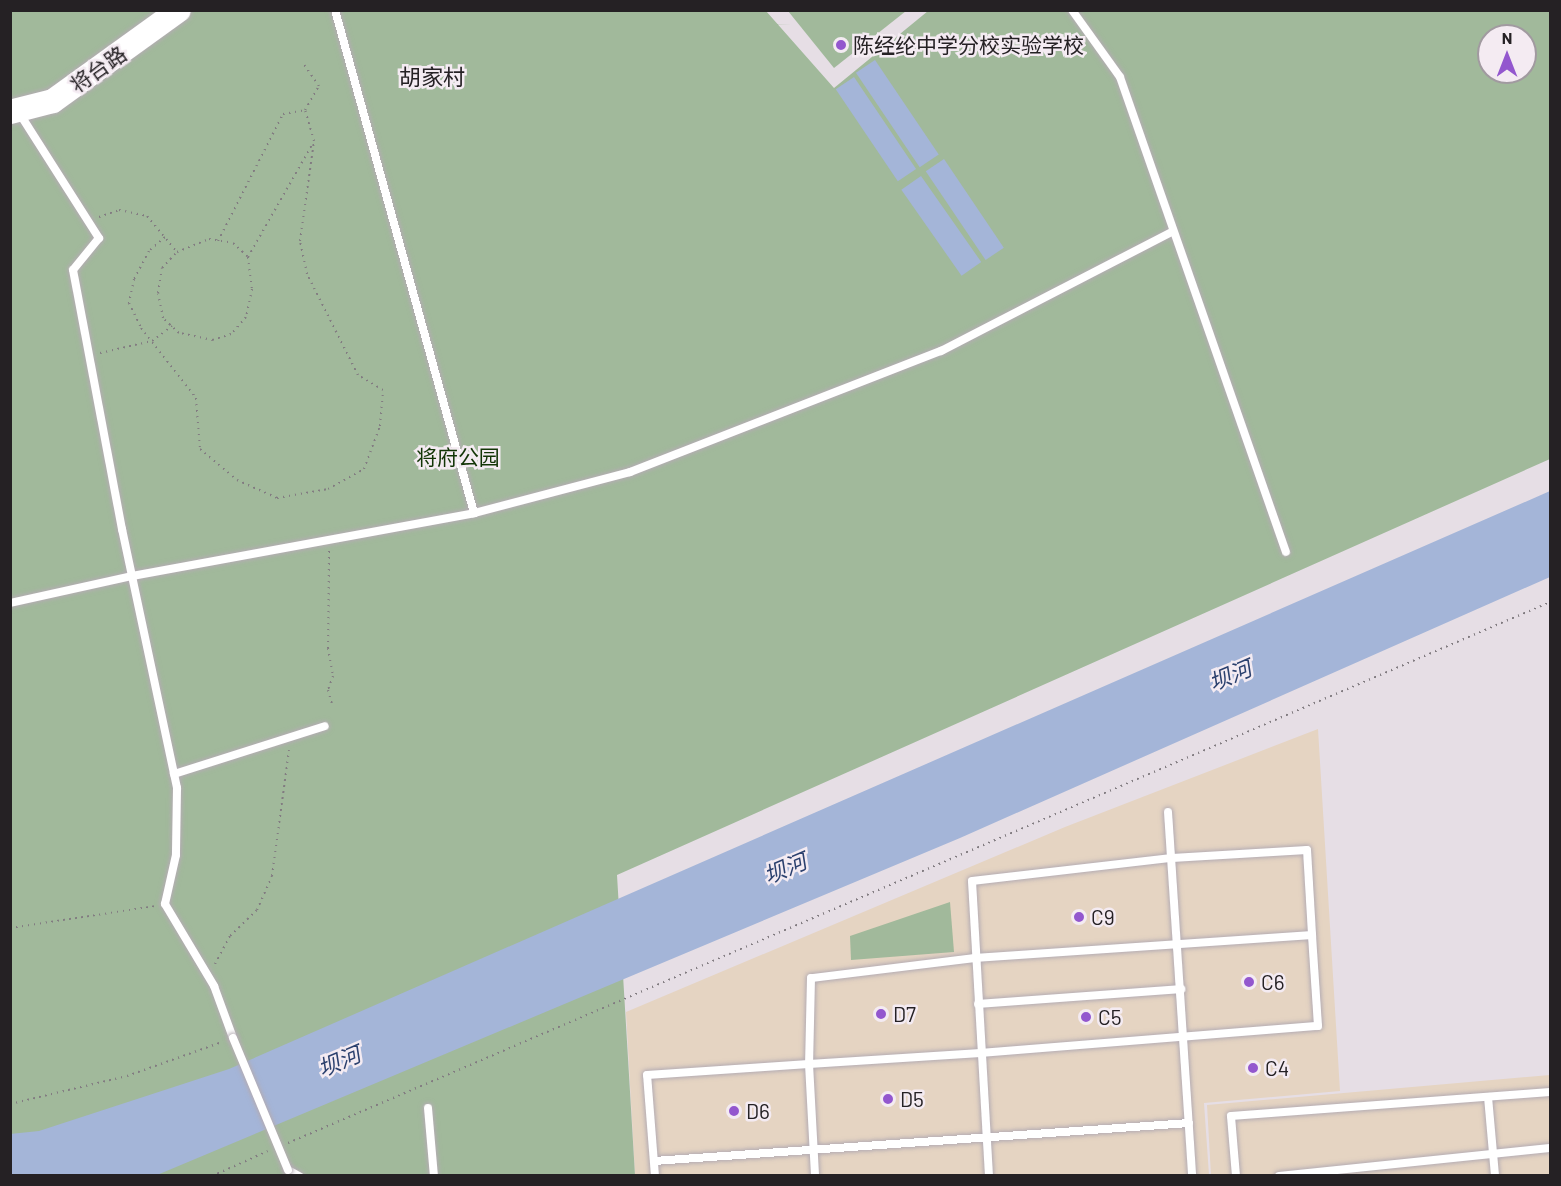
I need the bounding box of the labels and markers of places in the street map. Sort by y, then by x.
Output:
place label: 陈经纶中学分校实验学校 [853,32,1084,58]
marker: 陈经纶中学分校实验学校 [834,38,848,52]
place label: C9 [1091,904,1115,930]
marker: C9 [1072,910,1086,924]
place label: C6 [1261,969,1285,995]
marker: C6 [1242,975,1256,989]
place label: D7 [893,1001,916,1027]
place label: C5 [1098,1004,1122,1030]
marker: D7 [874,1007,888,1021]
marker: C5 [1079,1010,1093,1024]
place label: C4 [1265,1055,1289,1081]
marker: C4 [1246,1061,1260,1075]
place label: D5 [900,1086,924,1112]
marker: D5 [881,1092,895,1106]
place label: D6 [746,1098,770,1124]
marker: D6 [727,1104,741,1118]

